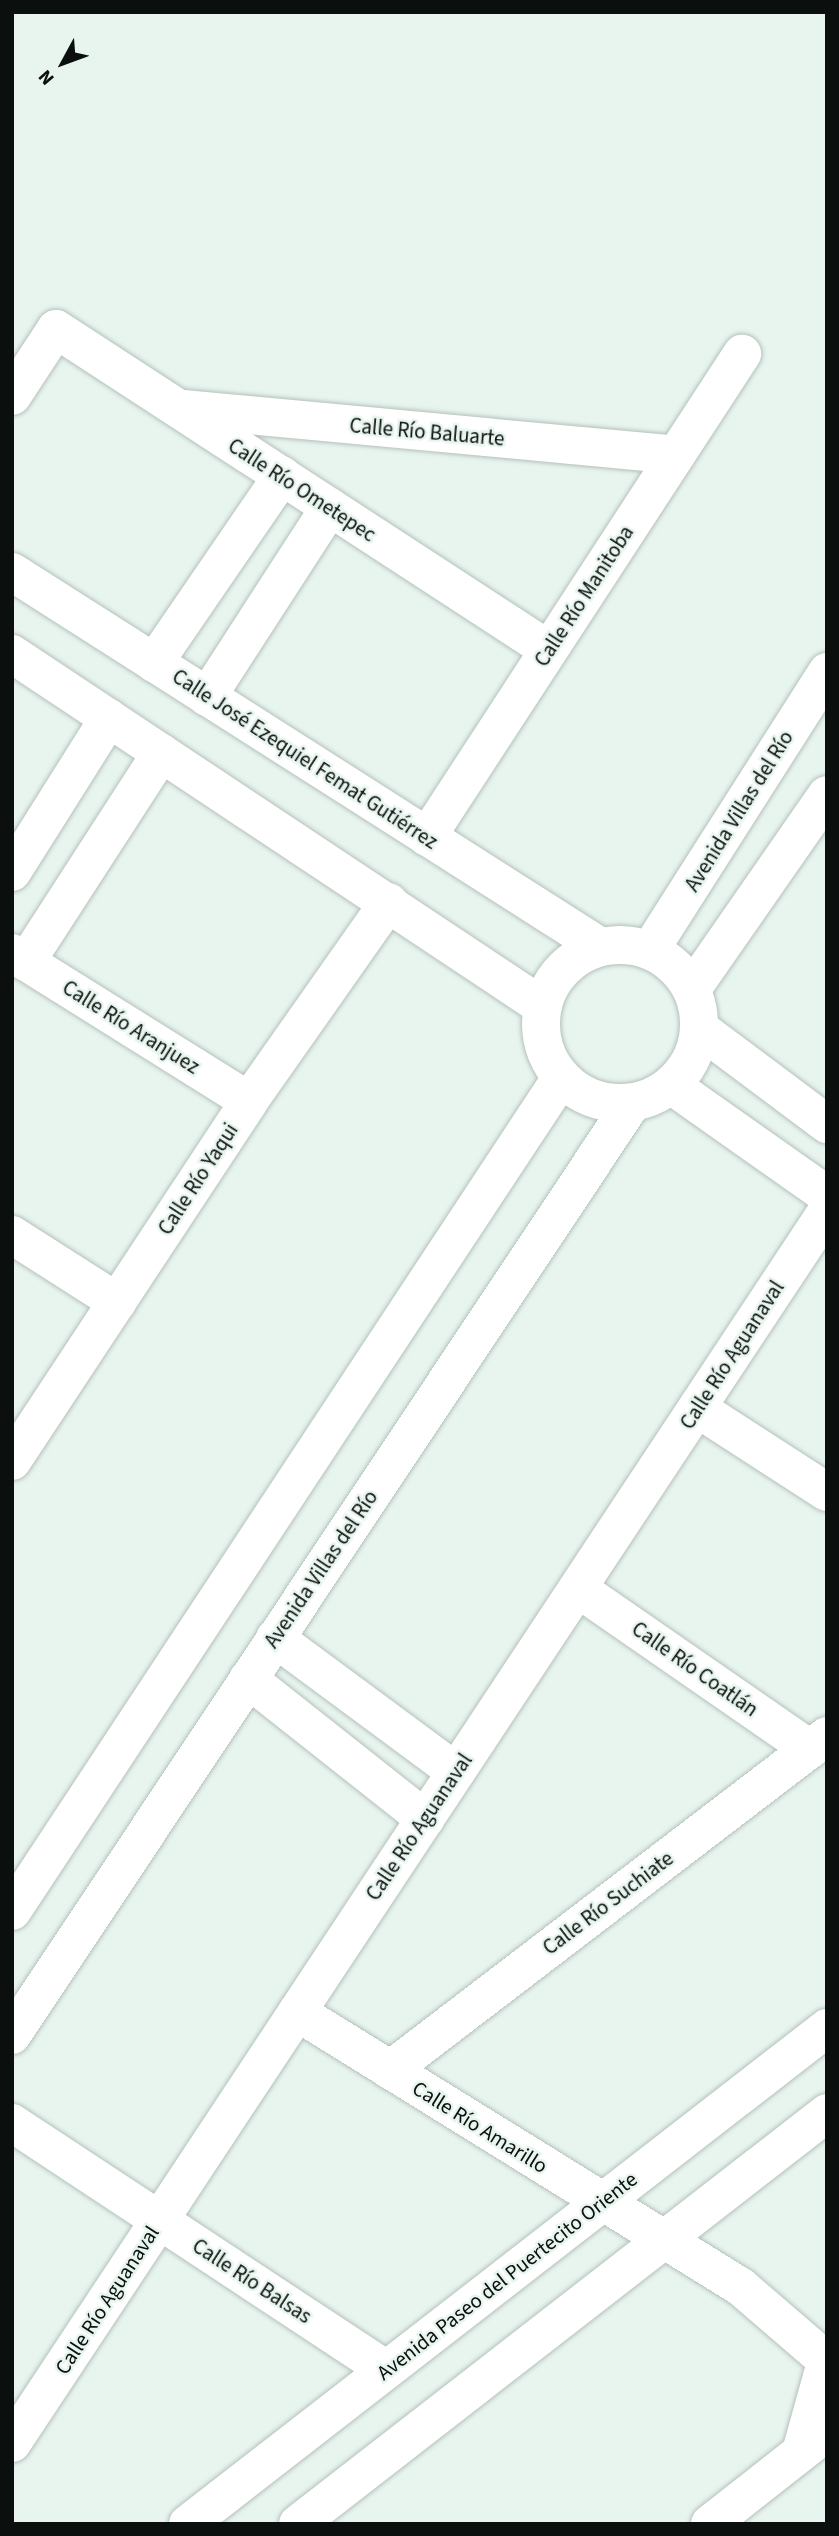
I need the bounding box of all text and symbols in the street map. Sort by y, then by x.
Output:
north arrow [28,28,98,98]
text: N [32,63,61,91]
street label: Calle Río Baluarte [348,413,506,451]
street label: Calle Río Ometepec [223,433,381,547]
street label: Calle Río Manitoba [529,521,639,671]
street label: Calle José Ezequiel Femat Gutiérrez [168,664,442,854]
street label: Avenida Villas del Río [679,726,799,896]
street label: Calle Río Aranjuez [58,975,204,1079]
street label: Calle Río Yaqui [153,1118,243,1240]
street label: Calle Río Aguanaval [675,1276,789,1434]
street label: Avenida Villas del Río [259,1485,383,1653]
street label: Calle Río Coatlán [627,1616,763,1722]
street label: Calle Río Aguanaval [360,1749,478,1905]
street label: Calle Río Suchiate [538,1846,678,1960]
street label: Calle Río Amarillo [408,2075,552,2179]
street label: Avenida Paseo del Puertecito Oriente [372,2167,642,2385]
street label: Calle Río Aguanaval [50,2221,164,2379]
street label: Calle Río Balsas [188,2233,316,2329]

